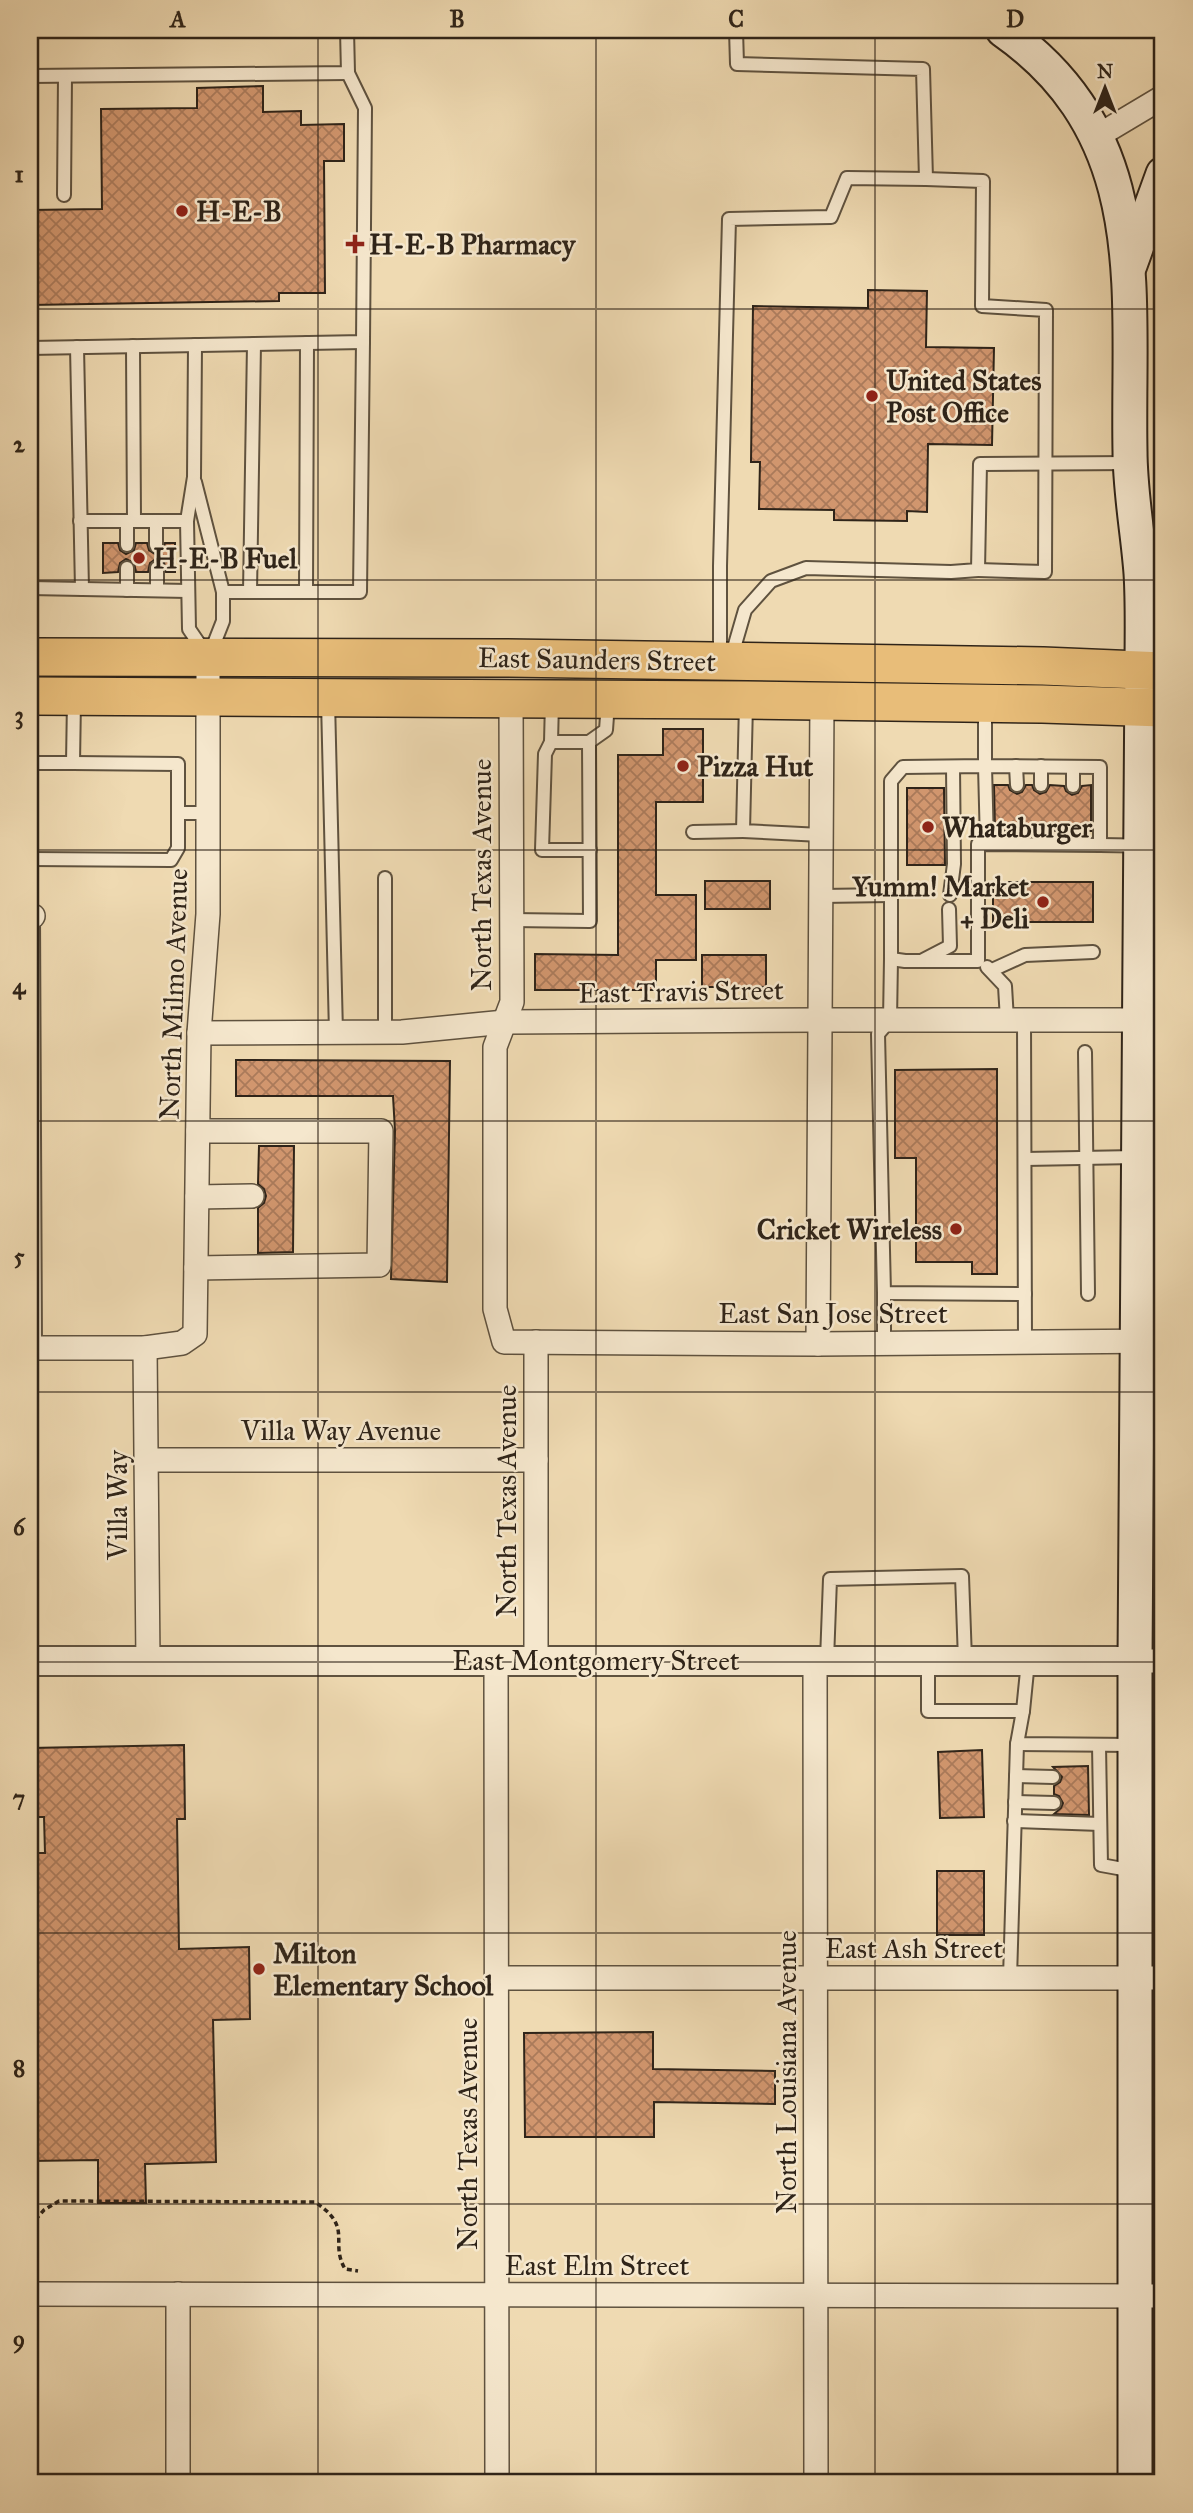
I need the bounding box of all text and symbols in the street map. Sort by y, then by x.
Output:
text: A [168,5,186,33]
text: B [449,5,465,33]
text: C [728,5,744,33]
text: D [1006,5,1024,33]
north arrow [1070,52,1140,122]
text: N [1097,60,1113,83]
text: 1 [14,160,24,188]
place label: H-E-B [196,194,282,229]
marker: H-E-B [174,203,190,219]
place label: H-E-B Pharmacy [369,227,576,262]
marker: H-E-B Pharmacy [347,236,363,252]
place label: United States Post Office [886,363,1041,430]
marker: United States Post Office [864,388,880,404]
text: 2 [13,430,25,458]
place label: H-E-B Fuel [153,541,297,576]
marker: H-E-B Fuel [131,550,147,566]
street label: East Saunders Street [478,640,716,679]
text: 3 [14,701,24,730]
place label: Pizza Hut [697,749,813,784]
marker: Pizza Hut [675,758,691,774]
street label: North Texas Avenue [464,759,499,991]
place label: Whataburger [942,810,1093,845]
marker: Whataburger [920,819,936,835]
street label: North Milmo Avenue [152,868,195,1120]
place label: Yumm! Market + Deli [851,869,1029,936]
marker: Yumm! Market + Deli [1035,894,1051,910]
text: 4 [13,972,27,1000]
street label: East Travis Street [578,972,784,1011]
place label: Cricket Wireless [757,1212,942,1247]
marker: Cricket Wireless [948,1221,964,1237]
text: 5 [14,1242,25,1270]
street label: East San Jose Street [718,1296,948,1331]
street label: North Texas Avenue [489,1385,524,1617]
street label: Villa Way Avenue [240,1413,441,1448]
street label: Villa Way [100,1449,135,1561]
text: 6 [13,1513,26,1541]
street label: East Montgomery Street [452,1643,740,1678]
text: 7 [13,1784,25,1812]
street label: North Louisiana Avenue [769,1930,804,2214]
street label: East Ash Street [825,1931,1003,1966]
place label: Milton Elementary School [273,1936,494,2003]
marker: Milton Elementary School [251,1961,267,1977]
street label: North Texas Avenue [450,2018,485,2250]
text: 8 [13,2054,25,2082]
street label: East Elm Street [505,2248,689,2283]
text: 9 [13,2325,25,2354]

